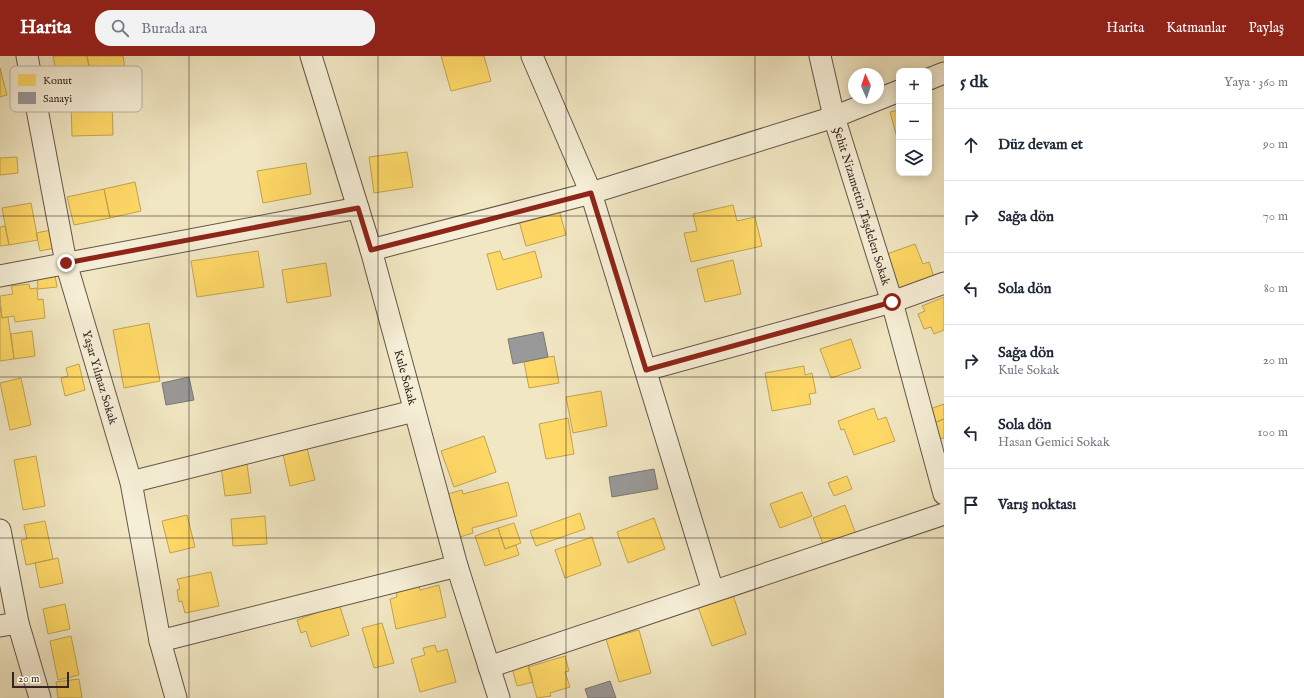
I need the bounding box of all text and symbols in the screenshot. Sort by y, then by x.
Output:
search box [95,10,375,46]
text: Harita [20,16,71,40]
icon: search [109,17,131,39]
text: Burada ara [141,19,207,38]
text: Harita [1106,19,1144,37]
text: Katmanlar [1166,19,1227,37]
text: Paylaş [1249,19,1284,37]
legend [10,66,142,112]
north arrow [848,68,884,104]
map controls [896,68,932,176]
button: + [896,68,932,104]
text: 5 dk [960,72,988,93]
text: Konut [43,74,72,88]
text: Yaya · 360 m [1224,74,1288,91]
text: Sanayi [43,92,72,106]
button: − [896,104,932,140]
street label: Şehit Nizamettin Taşdelen Sokak [830,125,894,288]
icon: ahead [960,134,982,156]
text: Düz devam et [998,135,1083,154]
text: 90 m [1263,136,1288,153]
button: layers [896,140,932,176]
icon: right [960,206,982,228]
text: Sağa dön [998,207,1054,226]
text: 70 m [1263,208,1288,225]
route end [57,254,75,272]
icon: left [960,278,982,300]
text: Sola dön [998,279,1052,298]
text: 80 m [1264,280,1288,297]
route start [883,293,901,311]
street label: Yaşar Yılmaz Sokak [78,329,121,427]
text: Sağa dön [998,343,1054,362]
street label: Kule Sokak [390,348,420,407]
icon: right [960,350,982,372]
text: 20 m [1263,352,1288,369]
text: Kule Sokak [998,362,1060,379]
text: Sola dön [998,415,1052,434]
icon: left [960,422,982,444]
text: 100 m [1258,424,1288,441]
text: Hasan Gemici Sokak [998,434,1110,451]
icon: arrive [960,494,982,516]
text: Varış noktası [998,495,1076,514]
scale bar [12,670,69,689]
text: 20 m [18,672,39,686]

